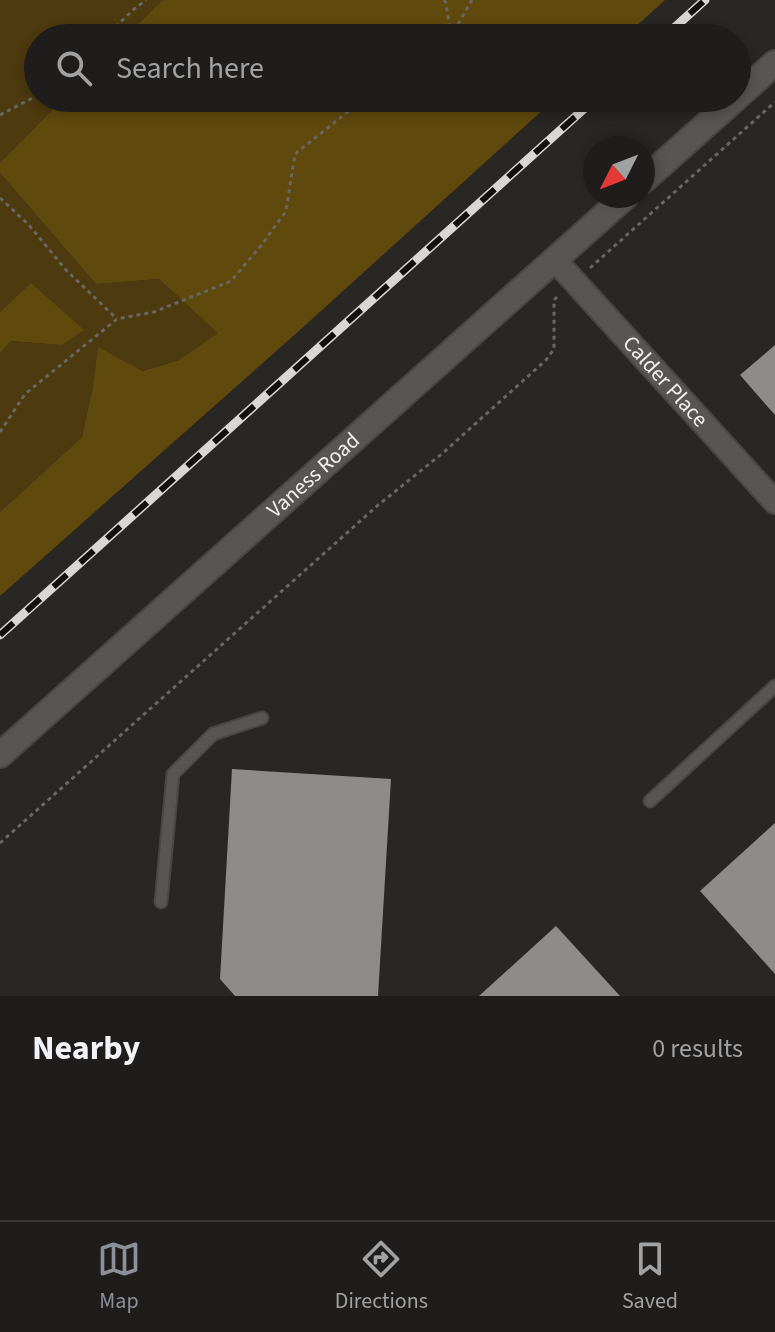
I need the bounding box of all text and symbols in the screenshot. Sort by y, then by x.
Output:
search box [24,24,751,112]
icon: search [52,46,96,90]
text: Search here [116,47,264,90]
north arrow [583,136,655,208]
street label: Calder Place [615,328,716,434]
street label: Vaness Road [260,425,367,525]
text: Nearby [32,1024,140,1073]
text: 0 results [652,1030,743,1067]
tab: Map [97,1237,141,1317]
tab: Directions [335,1237,428,1317]
tab: Saved [622,1237,678,1317]

